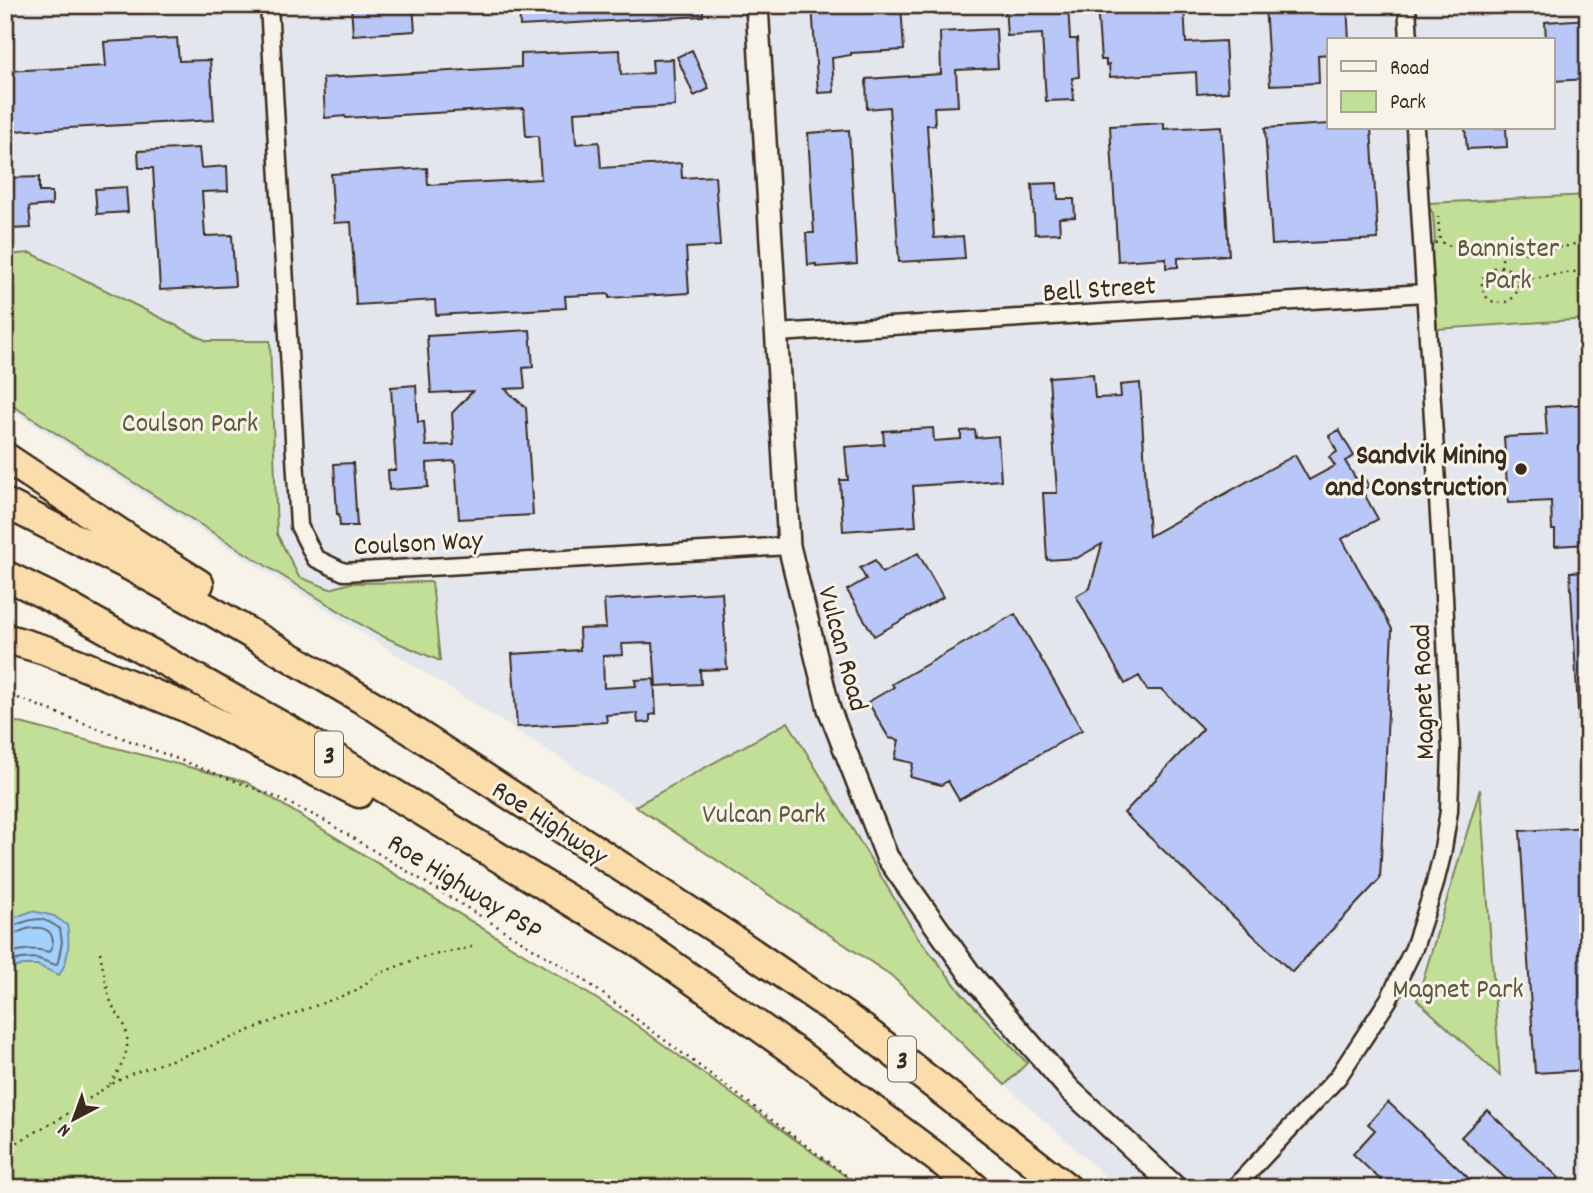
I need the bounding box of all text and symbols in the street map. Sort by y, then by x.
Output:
legend [1327,38,1554,130]
text: Road [1390,55,1429,85]
text: Park [1390,89,1426,119]
park label: Bannister Park [1457,231,1560,303]
street label: Bell Street [1041,268,1157,316]
park label: Coulson Park [122,406,258,446]
place label: Sandvik Mining and Construction [1325,438,1507,510]
marker: Sandvik Mining and Construction [1513,461,1529,477]
street label: Coulson Way [353,523,484,569]
street label: Vulcan Road [804,582,876,716]
street label: Magnet Road [1404,623,1448,761]
road number: 3 [315,732,343,776]
street label: Roe Highway [482,773,615,878]
park label: Vulcan Park [702,797,826,837]
street label: Roe Highway PSP [378,826,549,953]
park label: Magnet Park [1392,972,1524,1012]
road number: 3 [888,1036,916,1082]
north arrow [38,1084,108,1154]
text: N [53,1116,78,1142]

